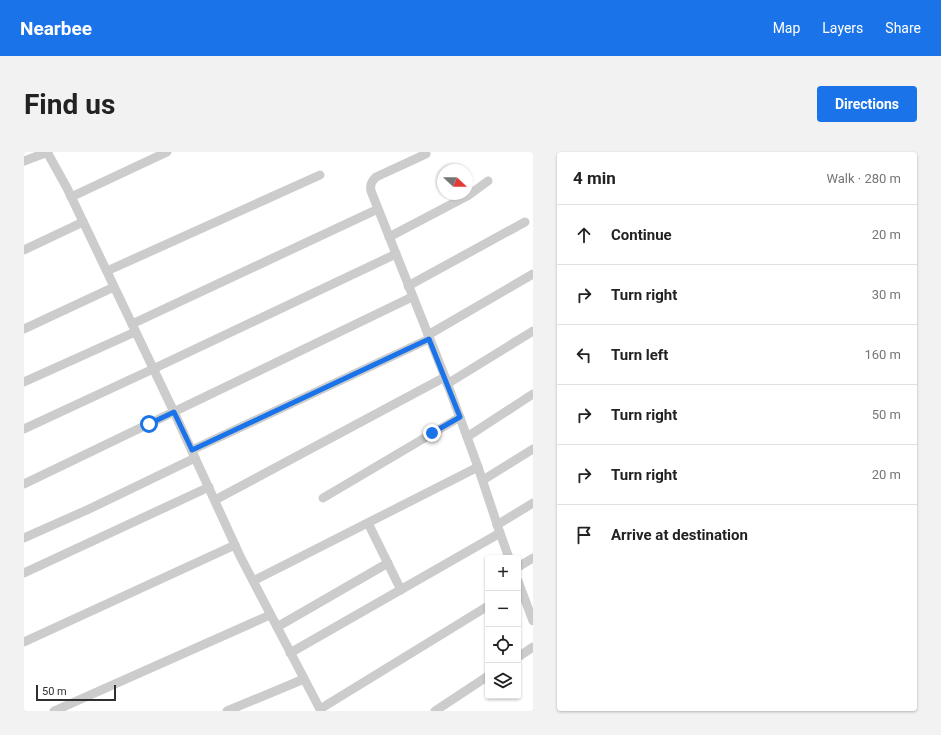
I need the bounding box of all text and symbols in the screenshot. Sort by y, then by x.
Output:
text: Nearbee [20,17,92,40]
text: Map [773,20,800,36]
text: Layers [822,20,863,36]
text: Share [885,20,921,36]
button: Directions [817,86,917,122]
text: Find us [24,88,115,121]
north arrow [437,164,473,200]
text: 4 min [573,168,616,188]
text: Walk · 280 m [826,171,901,186]
icon: ahead [573,224,595,246]
text: Continue [611,226,672,244]
text: 20 m [872,227,901,242]
icon: right [573,284,595,306]
text: Turn right [611,286,677,304]
text: 30 m [872,287,901,302]
icon: left [573,344,595,366]
text: Turn left [611,346,668,364]
text: 160 m [864,347,901,362]
icon: right [573,404,595,426]
text: Turn right [611,406,677,424]
text: 50 m [872,407,901,422]
route start [140,415,158,433]
route end [423,424,441,442]
icon: right [573,464,595,486]
text: Turn right [611,466,677,484]
text: 20 m [872,467,901,482]
icon: arrive [573,524,595,546]
text: Arrive at destination [611,526,748,544]
map controls [485,555,521,699]
button: + [485,555,521,591]
button: − [485,591,521,627]
button: locate [485,627,521,663]
button: layers [485,663,521,699]
scale bar [36,683,116,702]
text: 50 m [42,685,67,698]

